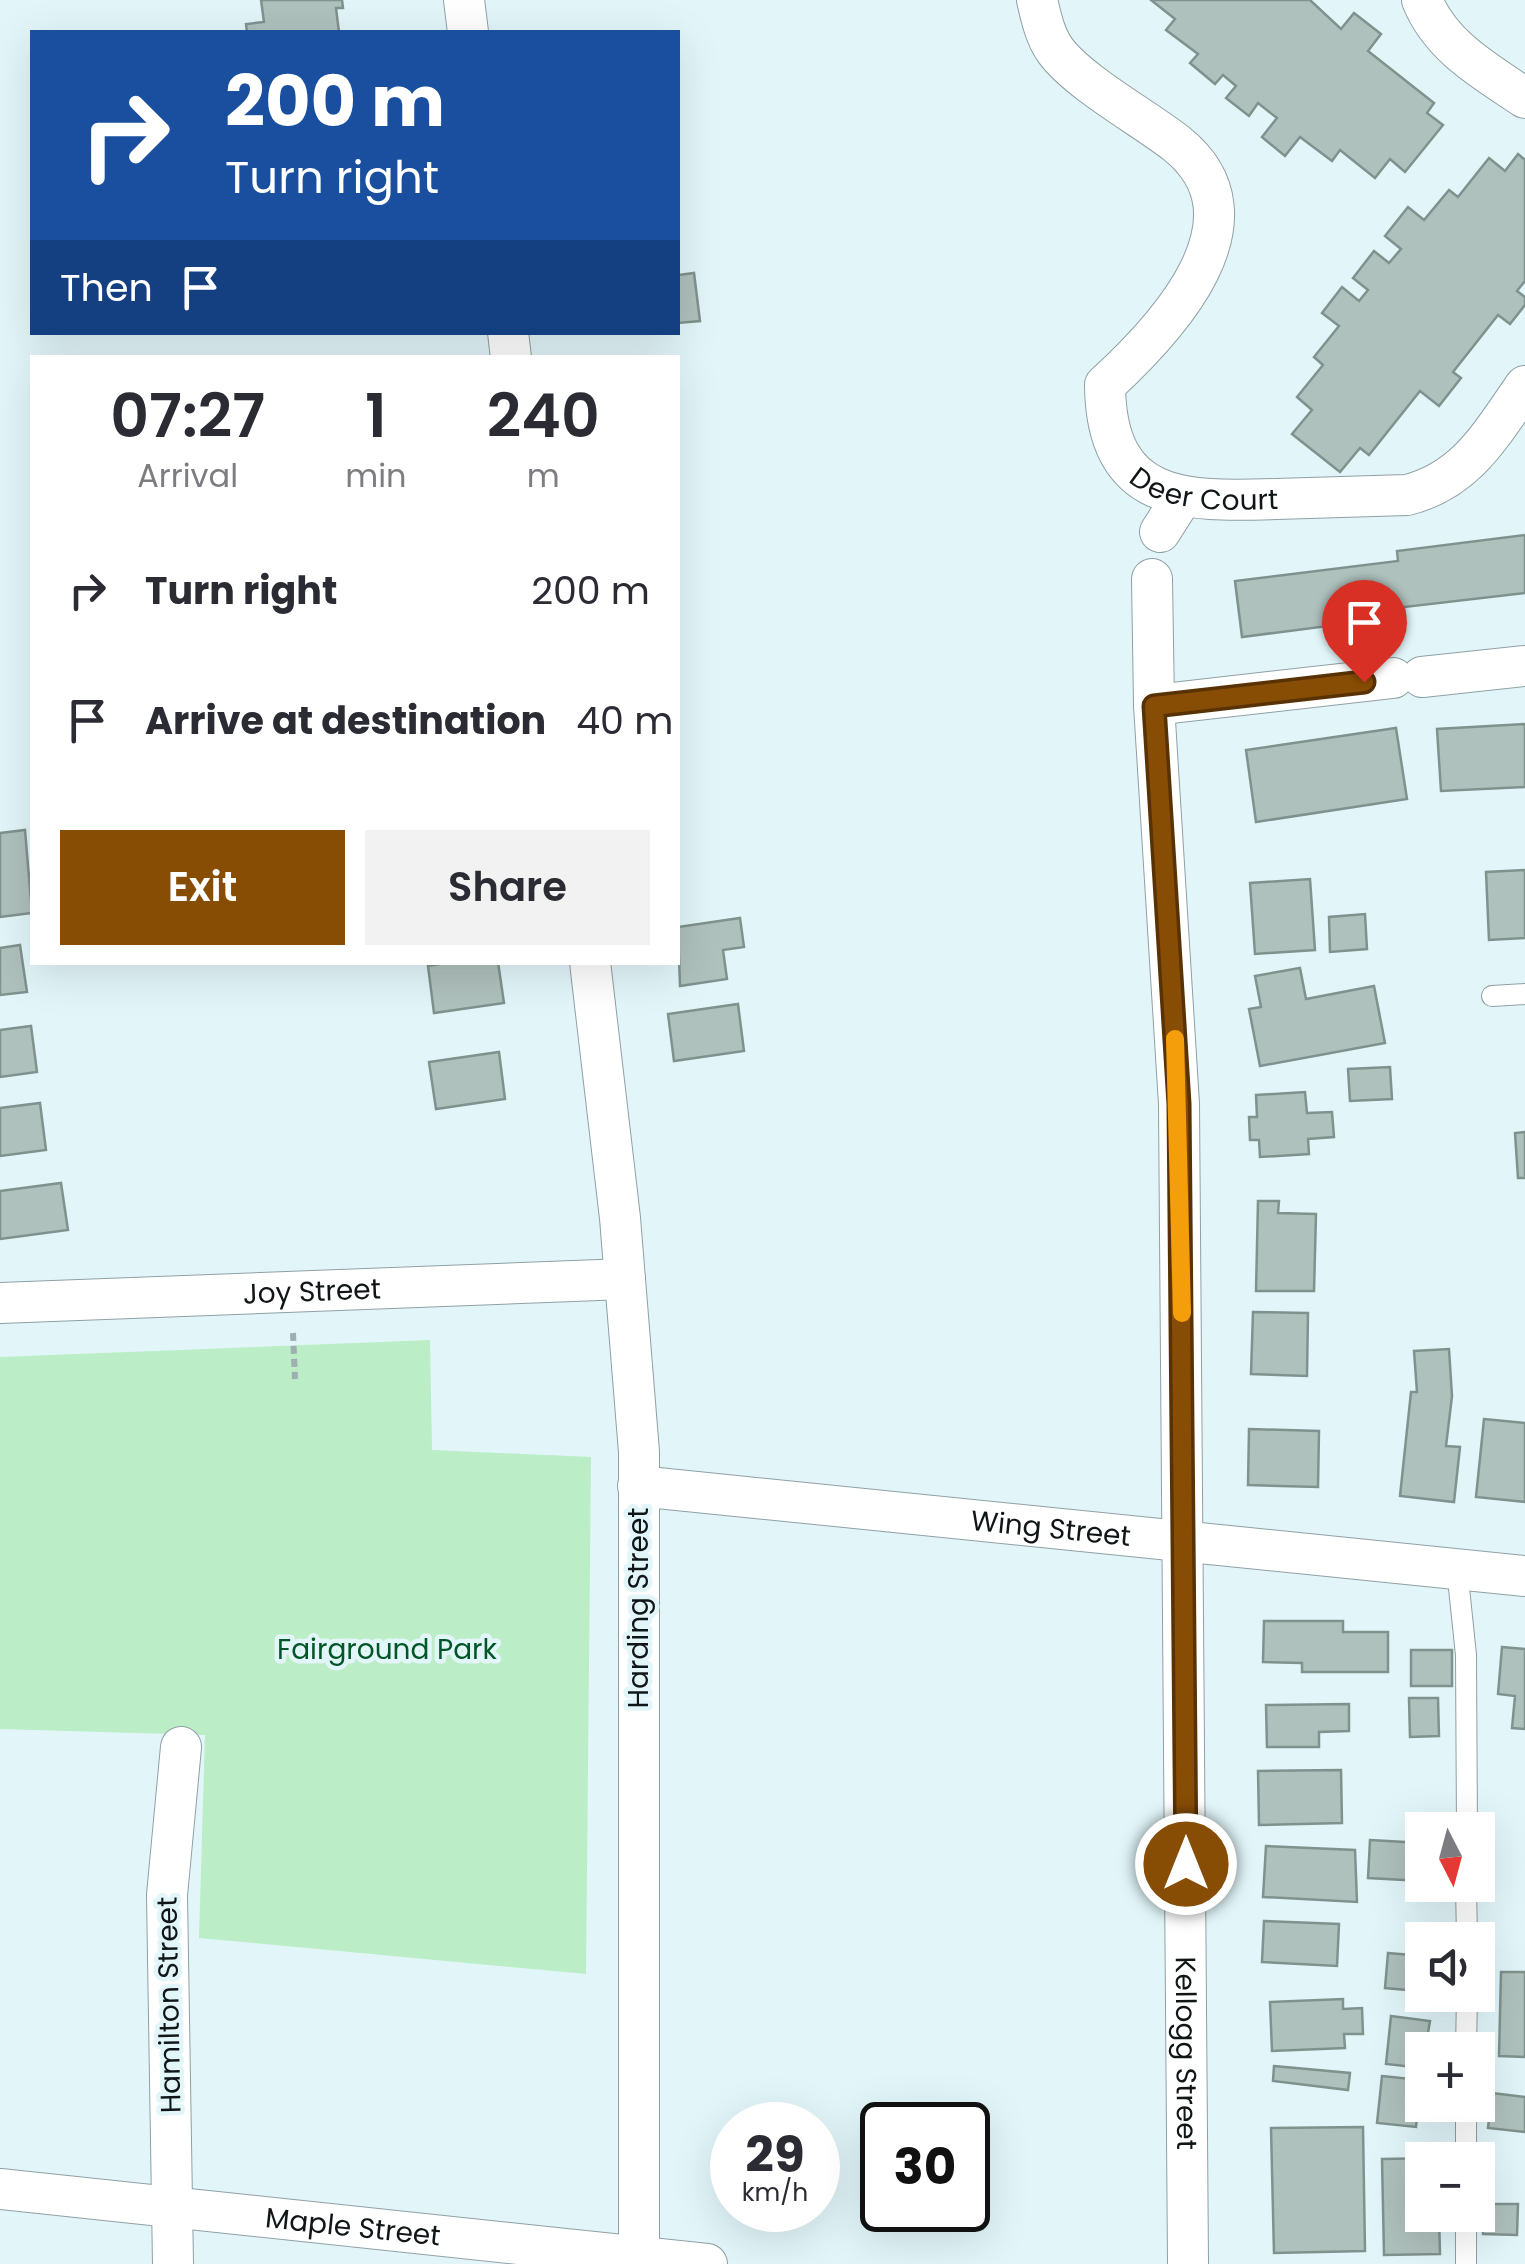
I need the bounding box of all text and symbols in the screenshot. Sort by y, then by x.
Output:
text: 200 m [225,52,445,151]
icon: right [60,70,190,200]
text: Turn right [225,146,439,209]
icon: arrive [173,260,228,315]
text: Then [60,261,153,314]
text: 07:27 [110,374,265,458]
text: 1 [365,374,387,458]
text: 240 [487,374,600,458]
text: Arrival [137,453,238,498]
text: min [345,453,407,498]
text: m [527,453,560,498]
street label: Deer Court [1122,457,1279,519]
icon: right [60,563,115,618]
text: Turn right [145,564,337,617]
text: 200 m [531,564,650,617]
pin [1322,580,1407,683]
icon: arrive [1337,595,1392,650]
icon: arrive [60,693,115,748]
text: Arrive at destination [145,694,546,747]
text: 40 m [576,694,673,747]
button: Exit [60,830,345,945]
button: Share [365,830,650,945]
street label: Joy Street [242,1269,381,1313]
street label: Wing Street [969,1500,1133,1555]
street label: Harding Street [619,1508,658,1708]
park label: Fairground Park [277,1630,498,1669]
position arrow [1134,1812,1238,1916]
north arrow [1405,1812,1495,1902]
map controls [1405,1812,1495,2232]
street label: Hamilton Street [148,1896,190,2114]
button: sound [1405,1922,1495,2012]
street label: Kellogg Street [1166,1956,1207,2150]
button: + [1405,2032,1495,2122]
speed limit sign: 30 [860,2102,990,2232]
text: 29 [745,2119,805,2190]
button: − [1405,2142,1495,2232]
text: km/h [742,2175,808,2210]
street label: Maple Street [264,2198,442,2255]

